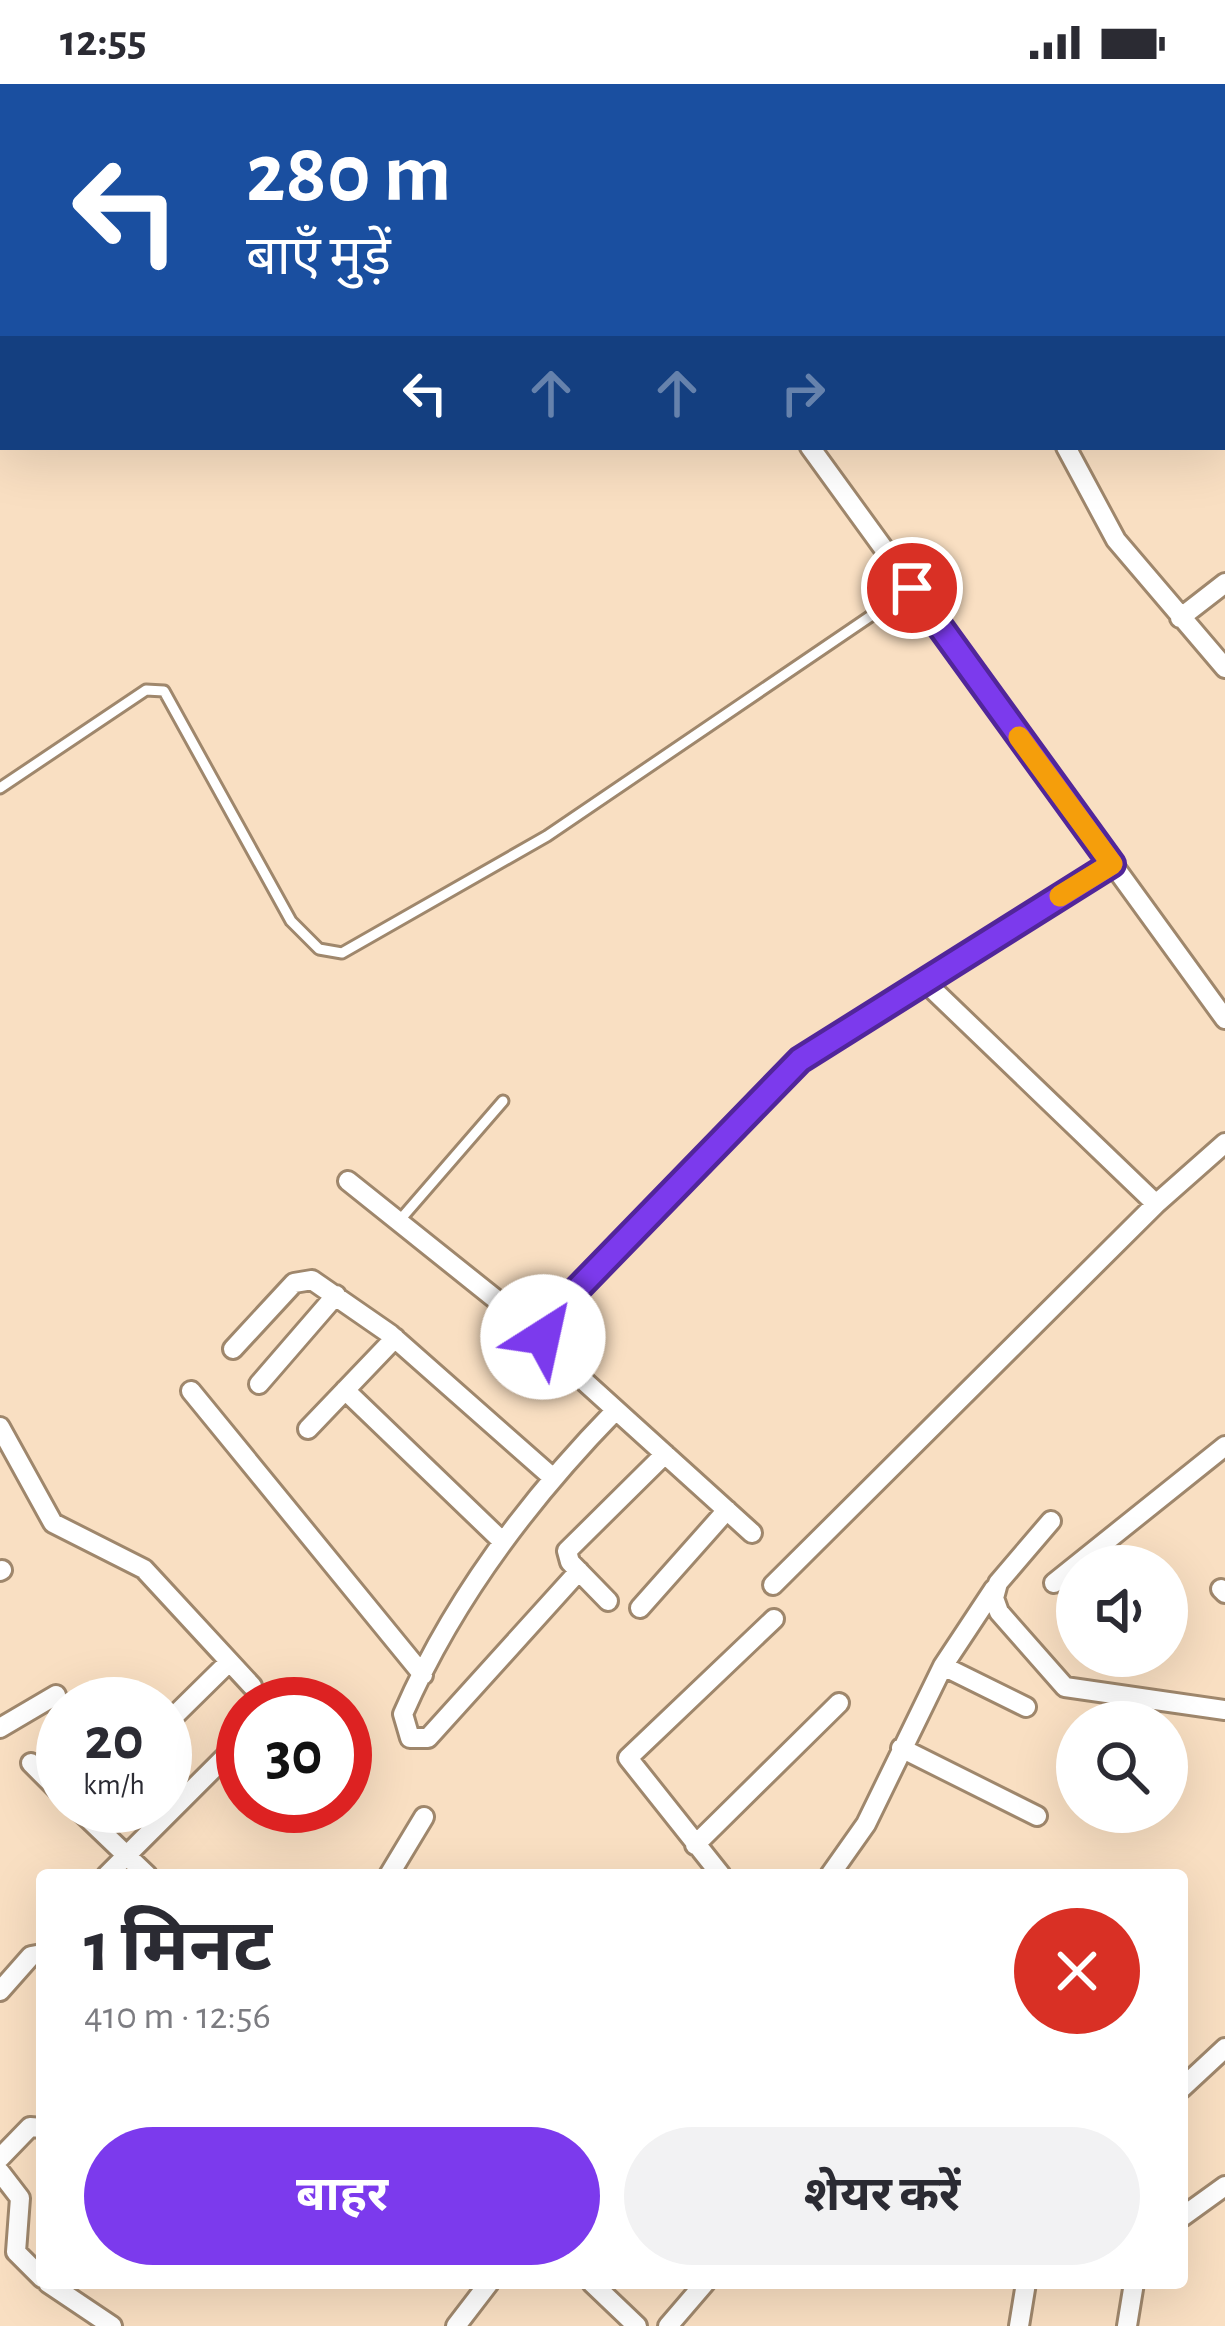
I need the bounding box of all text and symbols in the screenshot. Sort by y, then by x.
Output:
text: 12:55 [60,19,147,64]
icon: left [48,132,204,288]
text: 280 m [246,133,451,217]
text: बाएँ मुड़ें [246,231,391,285]
icon: left [392,360,458,426]
icon: ahead [518,360,584,426]
icon: ahead [644,360,710,426]
icon: right [770,360,836,426]
pin [861,537,963,639]
icon: arrive [879,555,945,621]
position arrow [480,1274,606,1400]
map controls [1056,1545,1188,1833]
button: sound [1056,1545,1188,1677]
speed limit sign: 30 [216,1677,372,1833]
button: search [1056,1701,1188,1833]
text: 20 [84,1710,144,1770]
text: km/h [83,1770,145,1800]
button: close [1014,1908,1140,2034]
text: 1 मिनट [84,1912,272,1984]
text: 410 m · 12:56 [84,1997,271,2036]
button: बाहर [84,2127,600,2265]
button: शेयर करें [624,2127,1140,2265]

